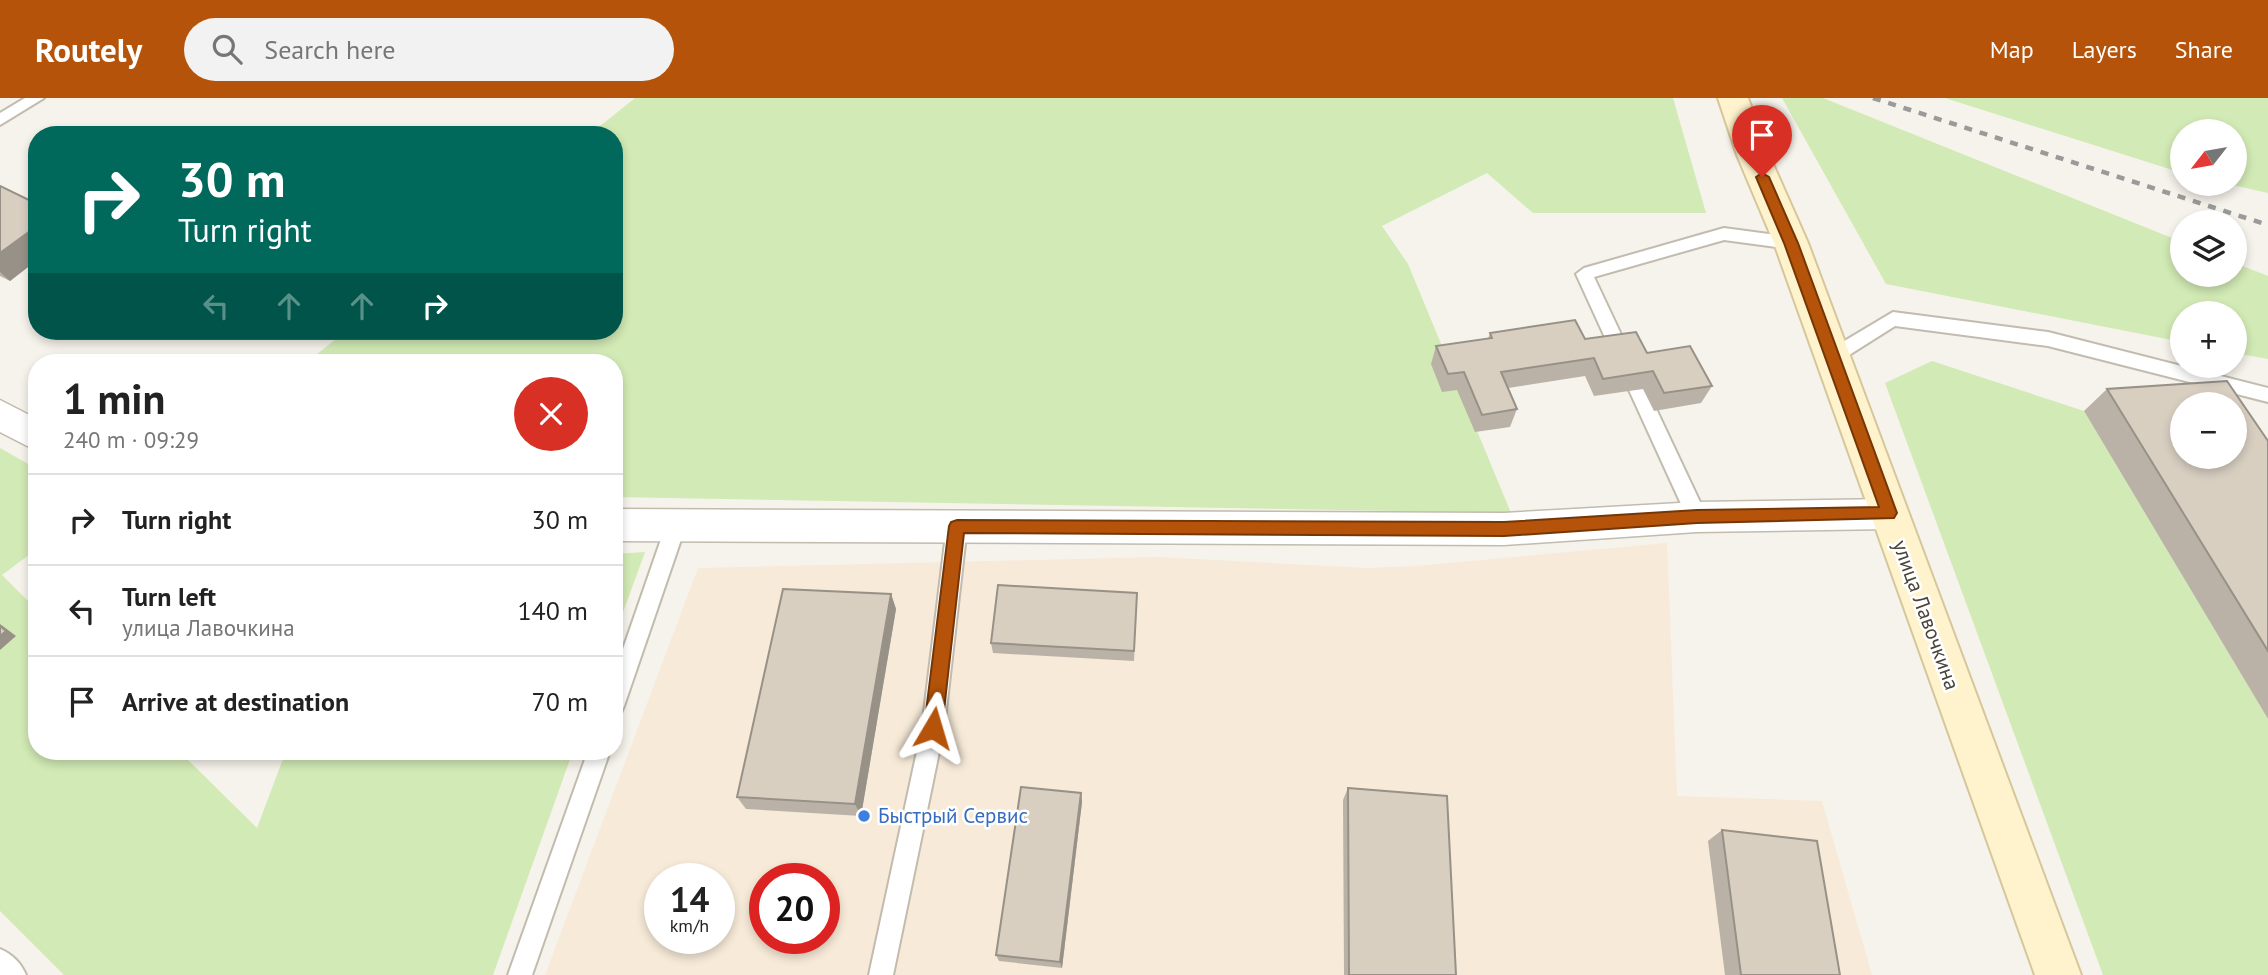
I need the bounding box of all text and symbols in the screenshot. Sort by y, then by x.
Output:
search box [184,18,674,81]
text: Routely [35,28,142,71]
icon: search [208,30,246,68]
text: Search here [264,33,395,66]
text: Map [1990,34,2034,65]
text: Layers [2072,34,2137,65]
text: Share [2175,34,2233,65]
pin [1732,105,1792,177]
icon: arrive [1743,116,1781,154]
north arrow [2170,119,2247,196]
map controls [2170,119,2247,469]
text: 30 m [178,147,285,211]
icon: right [63,154,154,245]
text: Turn right [178,209,312,251]
button: layers [2170,210,2247,287]
icon: left [197,287,235,325]
icon: ahead [270,287,308,325]
icon: ahead [343,287,381,325]
icon: right [416,287,454,325]
button: + [2170,301,2247,378]
text: 1 min [63,371,165,426]
button: close [514,377,588,451]
button: − [2170,392,2247,469]
text: 240 m · 09:29 [63,425,199,454]
icon: right [63,501,101,539]
text: Turn right [122,503,231,536]
text: 30 m [532,503,588,536]
street label: улица Лавочкина [1887,536,1966,694]
text: Turn left [122,580,216,613]
icon: left [63,592,101,630]
text: 140 m [517,594,588,627]
text: улица Лавочкина [122,613,295,642]
icon: arrive [63,683,101,721]
text: Arrive at destination [122,685,349,718]
text: 70 m [532,685,588,718]
position arrow [896,691,970,765]
place label: Быстрый Сервис [878,802,1028,829]
marker: Быстрый Сервис [856,808,872,824]
speed limit sign: 20 [749,863,840,954]
text: 14 [670,876,709,922]
text: km/h [670,914,709,937]

